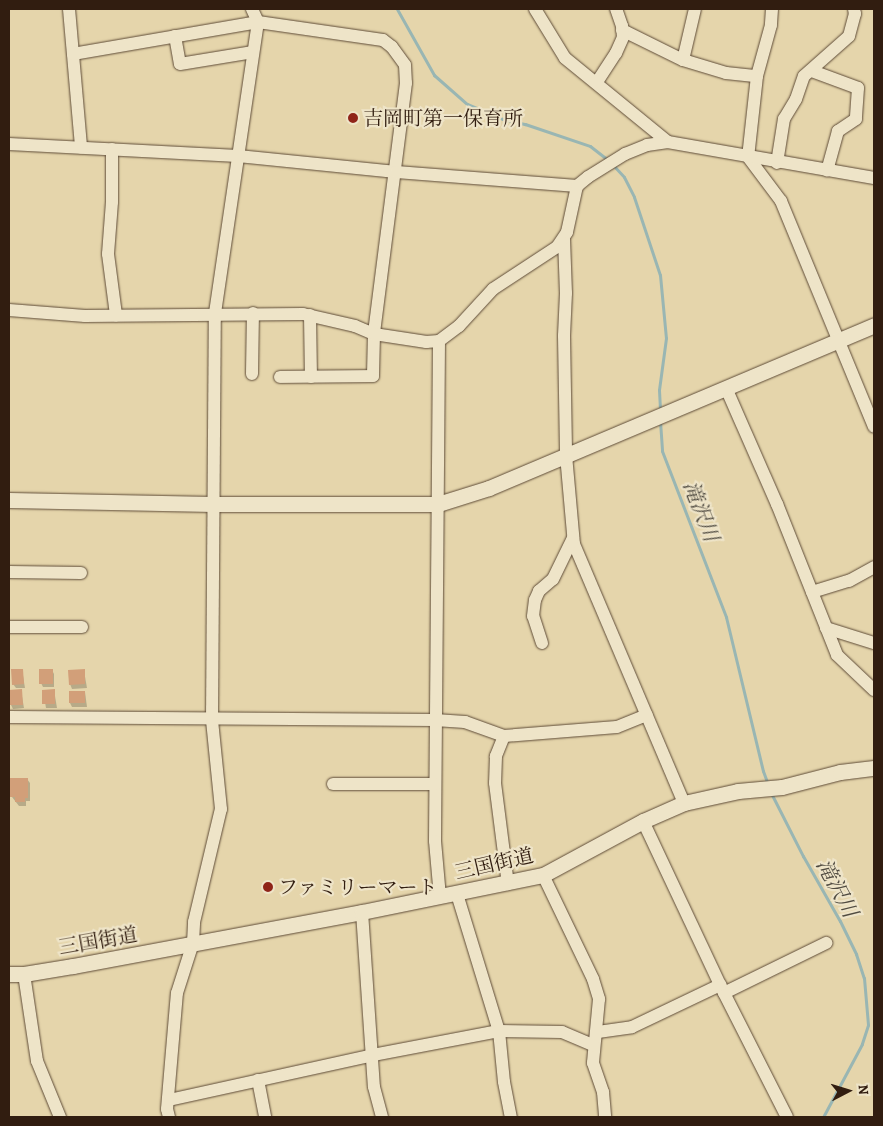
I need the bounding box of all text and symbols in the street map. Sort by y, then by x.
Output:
place label: 吉岡町第一保育所 [363,106,523,130]
marker: 吉岡町第一保育所 [347,112,359,124]
water label: 滝沢川 [678,477,724,545]
street label: 三国街道 [452,843,536,885]
water label: 滝沢川 [811,854,863,922]
place label: ファミリーマート [278,875,438,899]
marker: ファミリーマート [262,881,274,893]
street label: 三国街道 [57,922,139,960]
north arrow [823,1066,873,1116]
text: N [854,1084,873,1096]

